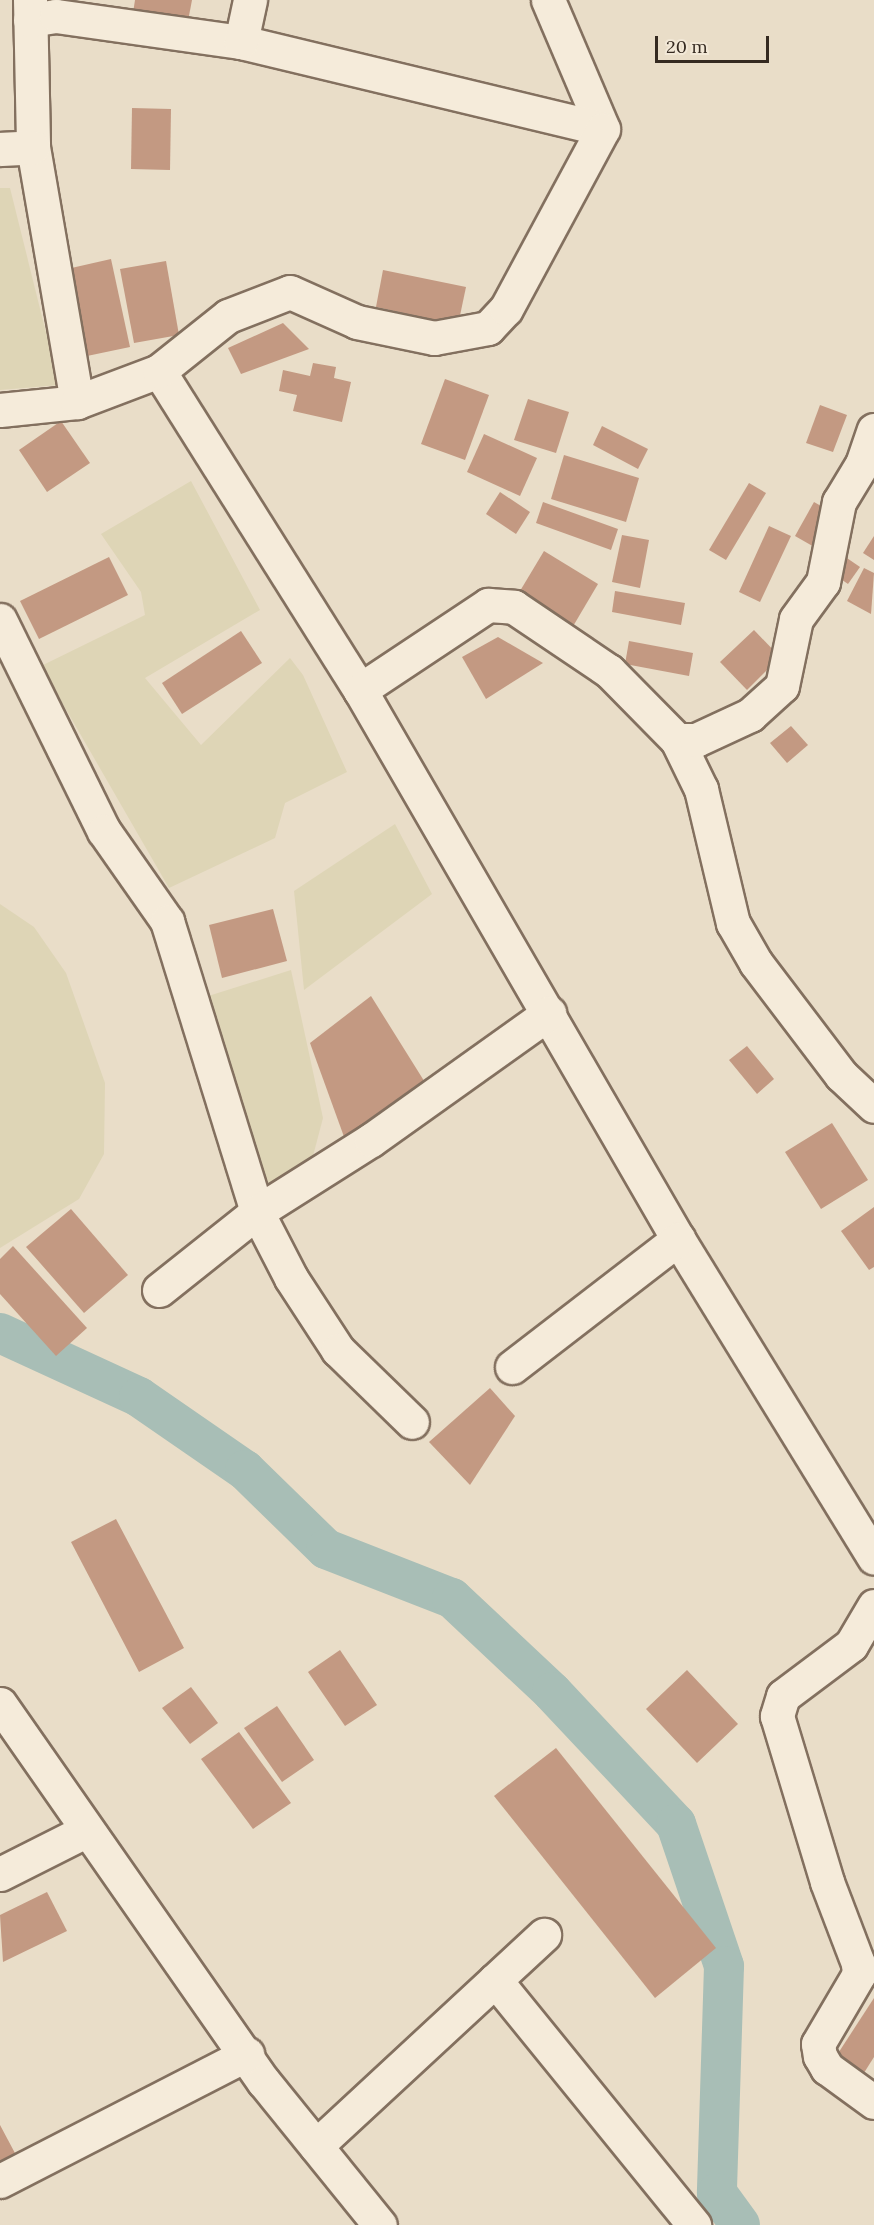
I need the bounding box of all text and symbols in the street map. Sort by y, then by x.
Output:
scale bar [658,24,772,62]
text: 20 m [666,35,708,58]

